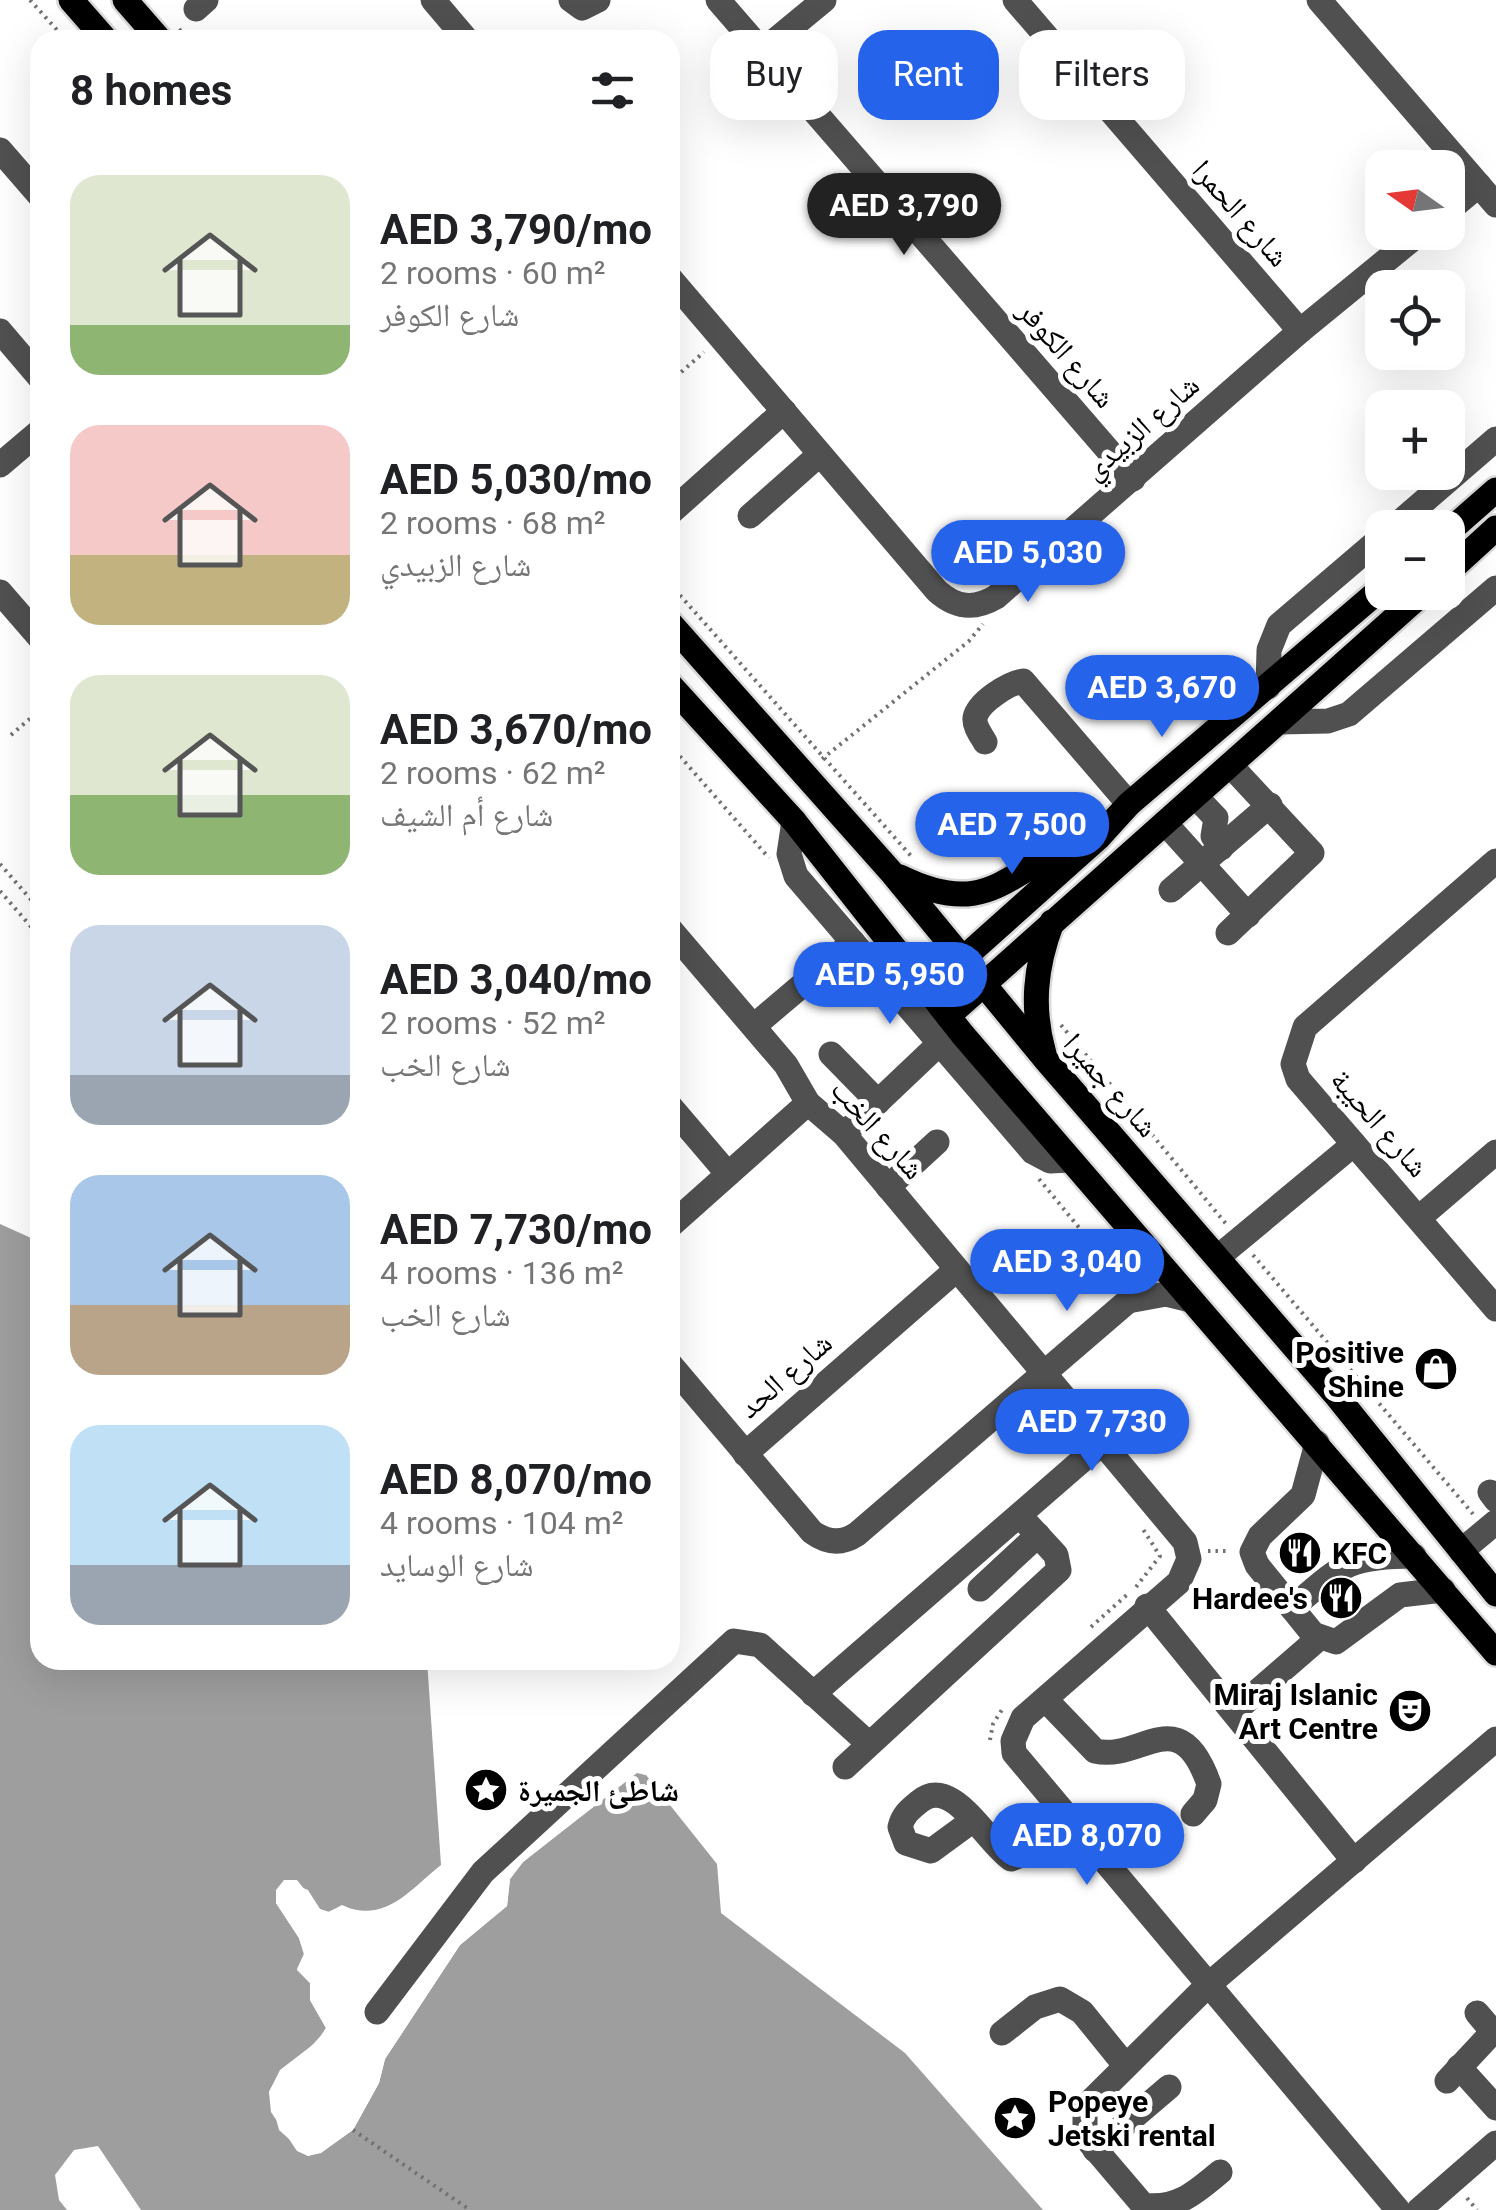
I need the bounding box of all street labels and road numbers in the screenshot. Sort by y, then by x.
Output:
street label: شارع الحمرا [1184,153,1297,275]
street label: شارع الكوفر [1009,293,1123,416]
street label: شارع الزبيدي [1076,367,1210,492]
street label: شارع جميرا [1055,1026,1166,1145]
street label: شارع الحيبة [1322,1062,1436,1185]
street label: شارع الخب [823,1072,932,1188]
street label: شارع الحد [731,1325,840,1427]

